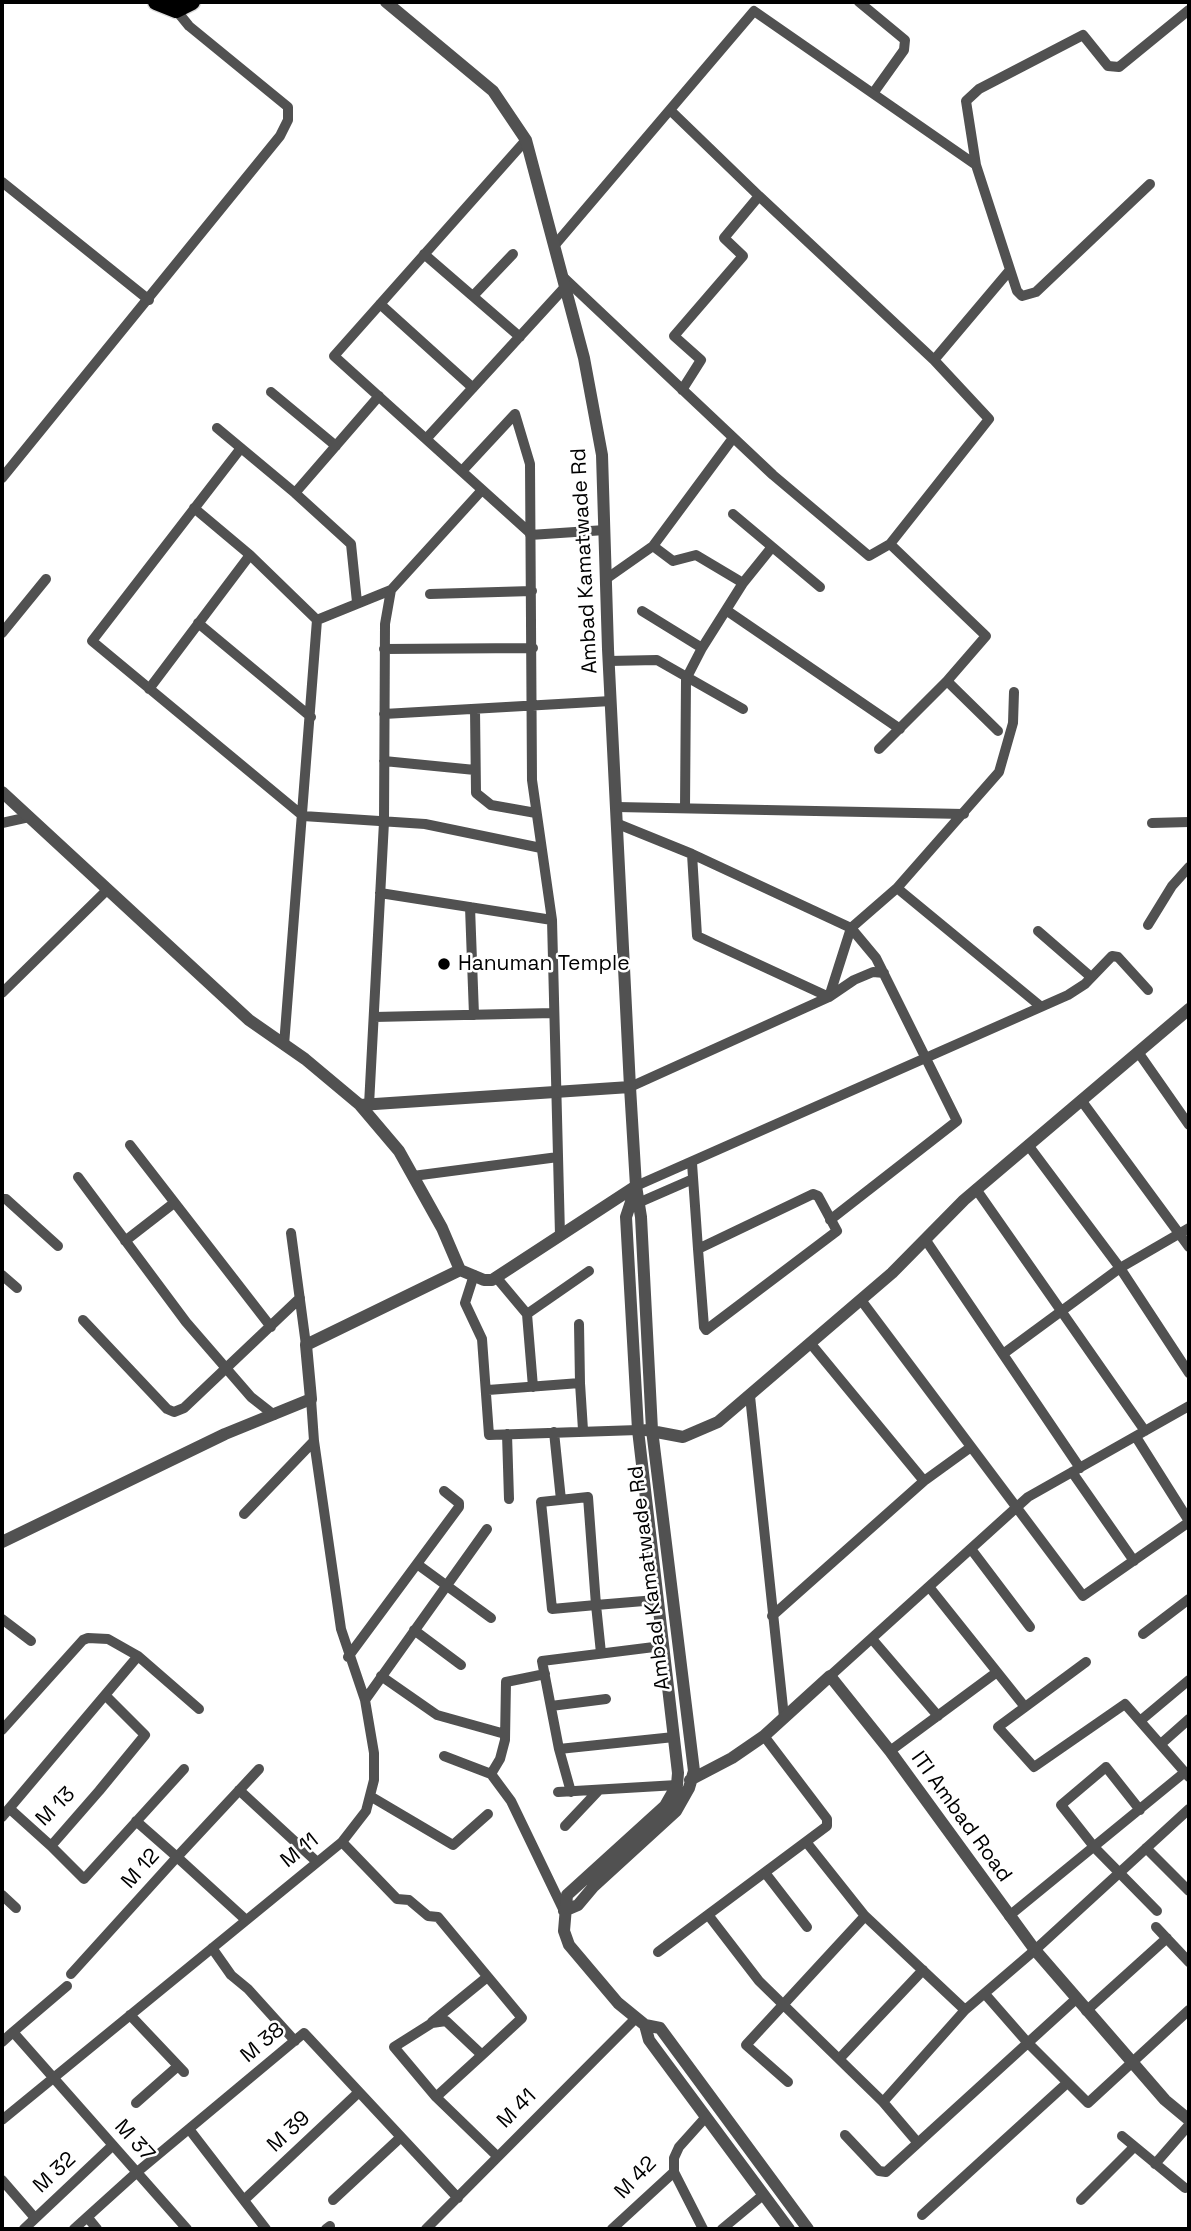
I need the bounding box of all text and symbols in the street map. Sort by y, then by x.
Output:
street label: Ambad Kamatwade Rd [567,447,603,675]
place label: Hanuman Temple [458,951,630,977]
marker: Hanuman Temple [436,956,452,972]
street label: Ambad Kamatwade Rd [624,1464,676,1692]
street label: ITI Ambad Road [905,1747,1017,1887]
street label: M 13 [31,1782,81,1832]
street label: M 11 [276,1828,324,1874]
street label: M 12 [117,1844,165,1894]
street label: M 38 [236,2017,290,2069]
street label: M 41 [492,2084,542,2134]
street label: M 39 [262,2106,316,2158]
street label: M 37 [109,2115,159,2167]
street label: M 32 [29,2147,81,2199]
street label: M 42 [610,2151,662,2205]

